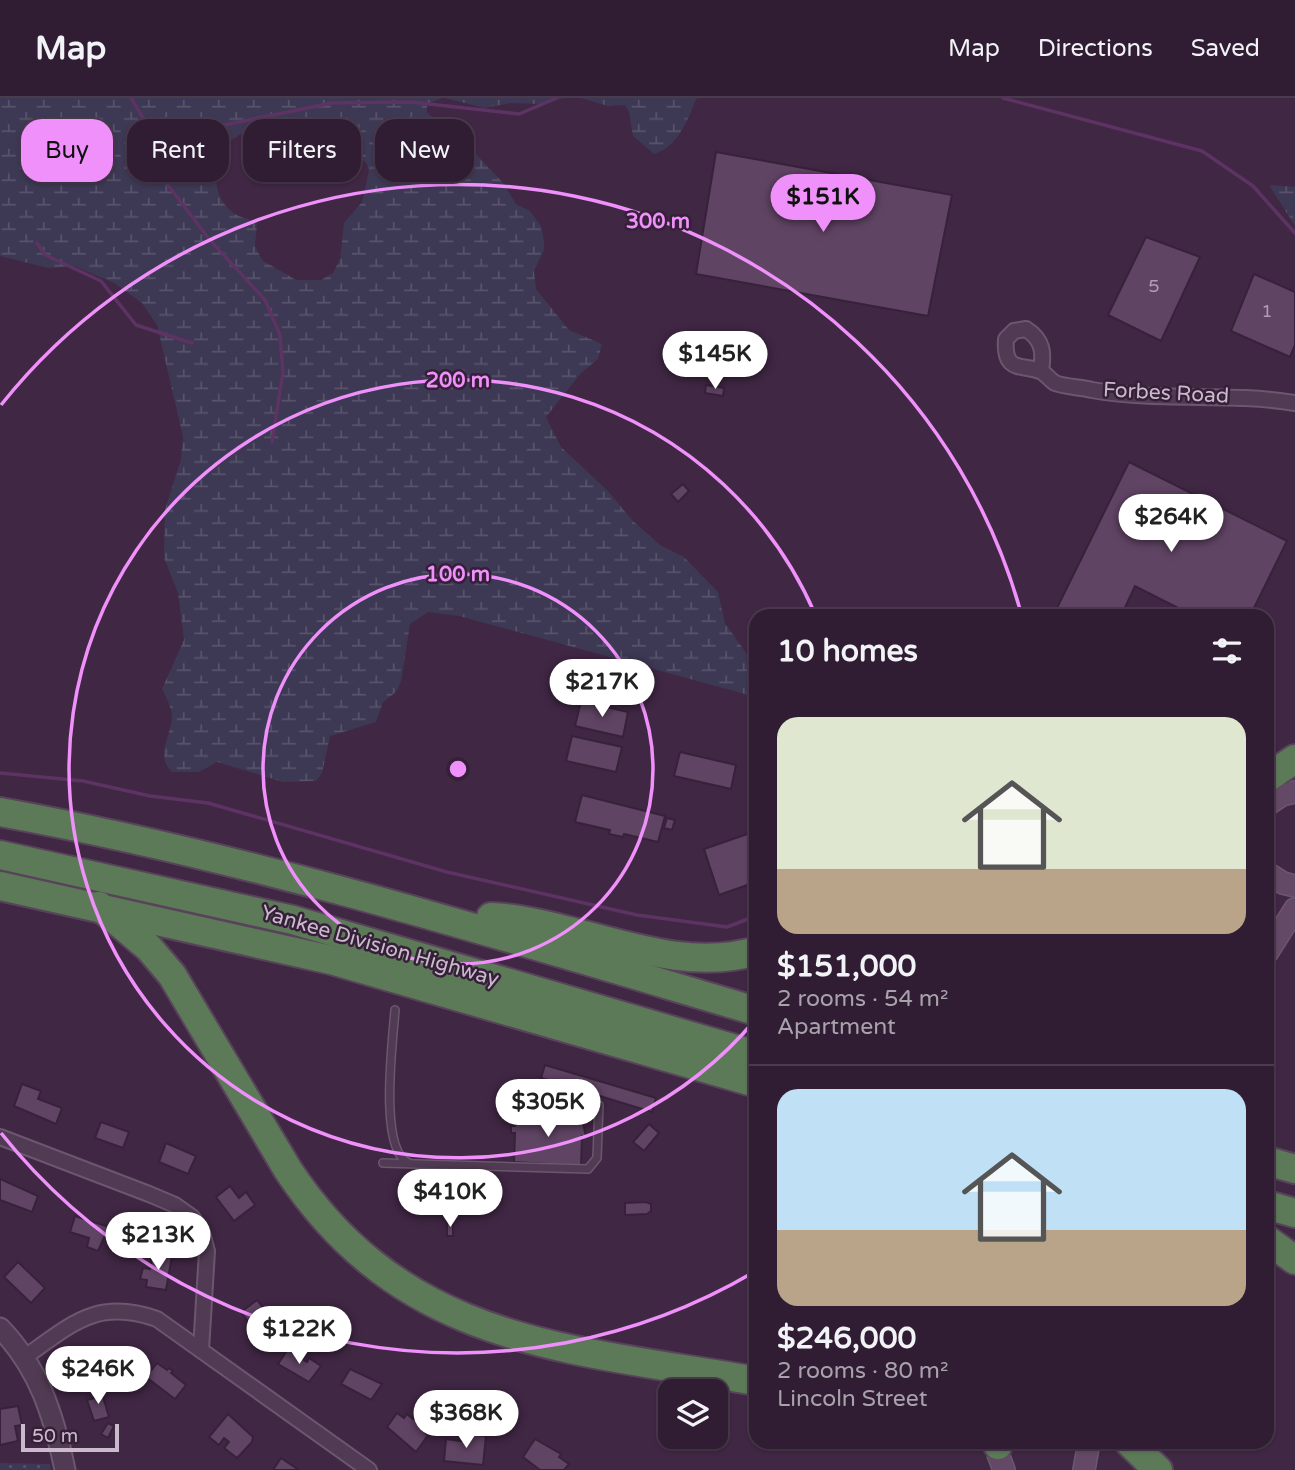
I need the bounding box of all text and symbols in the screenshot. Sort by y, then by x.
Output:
text: Map [35,29,106,68]
text: Map [948,34,1000,63]
text: Directions [1038,34,1153,63]
text: Saved [1191,34,1260,63]
chip: Buy [21,119,113,182]
chip: Rent [127,119,229,182]
chip: Filters [243,119,361,182]
chip: New [375,119,474,182]
pin: $151K [774,174,872,234]
text: $151K [787,183,859,211]
text: 300 m [626,209,690,234]
house number: 5 [1148,275,1160,297]
house number: 1 [1261,300,1273,322]
pin: $145K [666,331,764,391]
text: $145K [679,340,751,368]
text: 200 m [426,368,490,393]
street label: Forbes Road [1102,377,1230,409]
pin: $264K [1122,494,1220,554]
text: $264K [1135,503,1207,531]
text: 100 m [426,562,490,587]
icon: filters [1208,632,1246,670]
text: 10 homes [777,633,918,670]
pin: $217K [553,660,651,719]
text: $217K [566,668,638,696]
centre of rings [446,757,470,781]
icon: home [949,762,1075,888]
street label: Yankee Division Highway [258,900,502,992]
text: $151,000 [777,948,916,985]
text: 2 rooms · 54 m² [777,985,948,1013]
text: Apartment [777,1013,896,1041]
pin: $305K [499,1080,597,1139]
text: $305K [512,1088,584,1116]
icon: home [949,1134,1075,1260]
pin: $410K [401,1170,499,1229]
text: $410K [414,1178,486,1206]
pin: $213K [109,1212,207,1272]
text: $213K [122,1221,194,1249]
pin: $122K [250,1306,348,1366]
text: $122K [263,1315,335,1343]
text: $246,000 [777,1320,916,1357]
pin: $246K [49,1346,147,1406]
text: $246K [62,1355,134,1383]
text: 2 rooms · 80 m² [777,1357,948,1385]
map controls [658,1379,728,1449]
button: layers [658,1379,728,1449]
text: Lincoln Street [777,1385,928,1413]
pin: $368K [417,1390,515,1450]
text: $368K [430,1399,502,1427]
scale bar [21,1421,119,1453]
text: 50 m [32,1425,78,1447]

